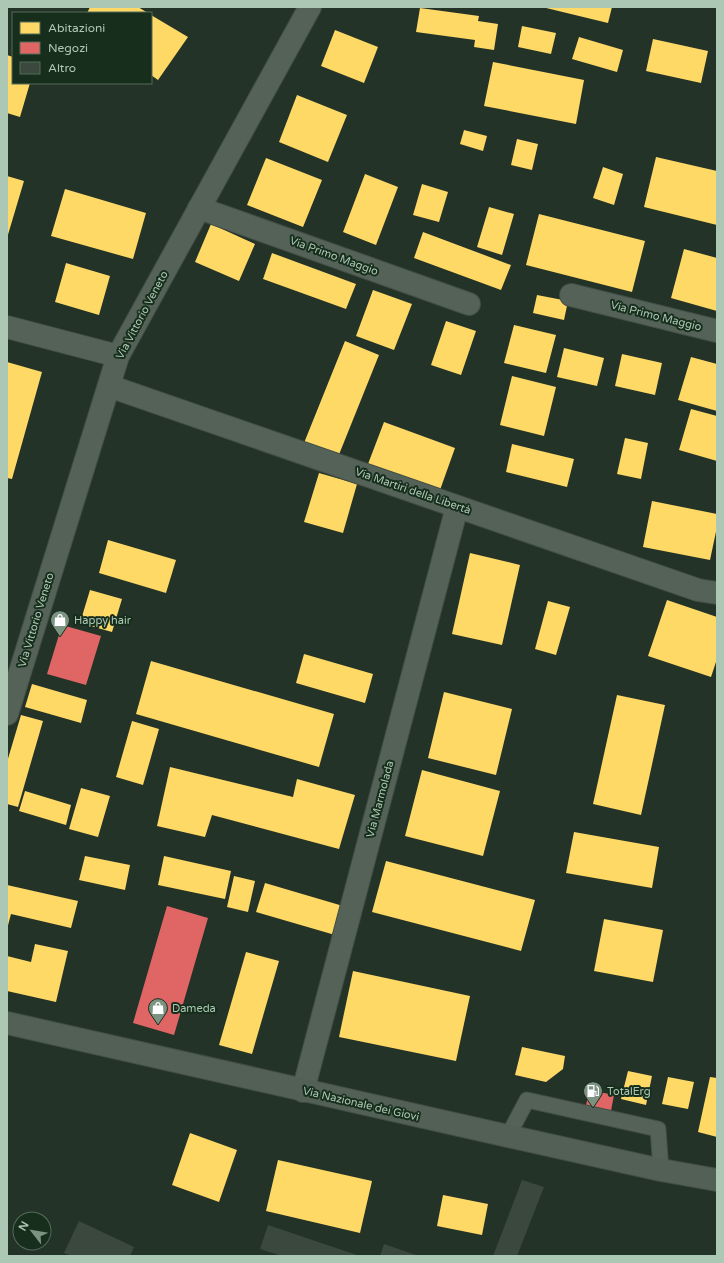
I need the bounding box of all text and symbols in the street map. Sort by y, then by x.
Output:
legend [12,12,152,84]
text: Abitazioni [48,21,105,35]
text: Negozi [48,41,88,55]
text: Altro [48,61,76,75]
street label: Via Primo Maggio [288,234,380,278]
street label: Via Vittorio Veneto [113,268,171,361]
street label: Via Primo Maggio [609,298,703,334]
street label: Via Martiri della Libertà [353,465,473,517]
street label: Via Vittorio Veneto [15,571,57,669]
shop icon: Happy hair [49,609,71,637]
place label: Happy hair [74,614,132,627]
street label: Via Marmolada [363,759,397,839]
shop icon: Dameda [147,997,169,1025]
place label: Dameda [172,1002,216,1015]
fuel station icon: TotalErg [582,1080,604,1108]
street label: Via Nazionale dei Giovi [302,1084,420,1124]
place label: TotalErg [607,1085,651,1098]
north arrow [12,1211,52,1251]
text: N [16,1219,32,1233]

